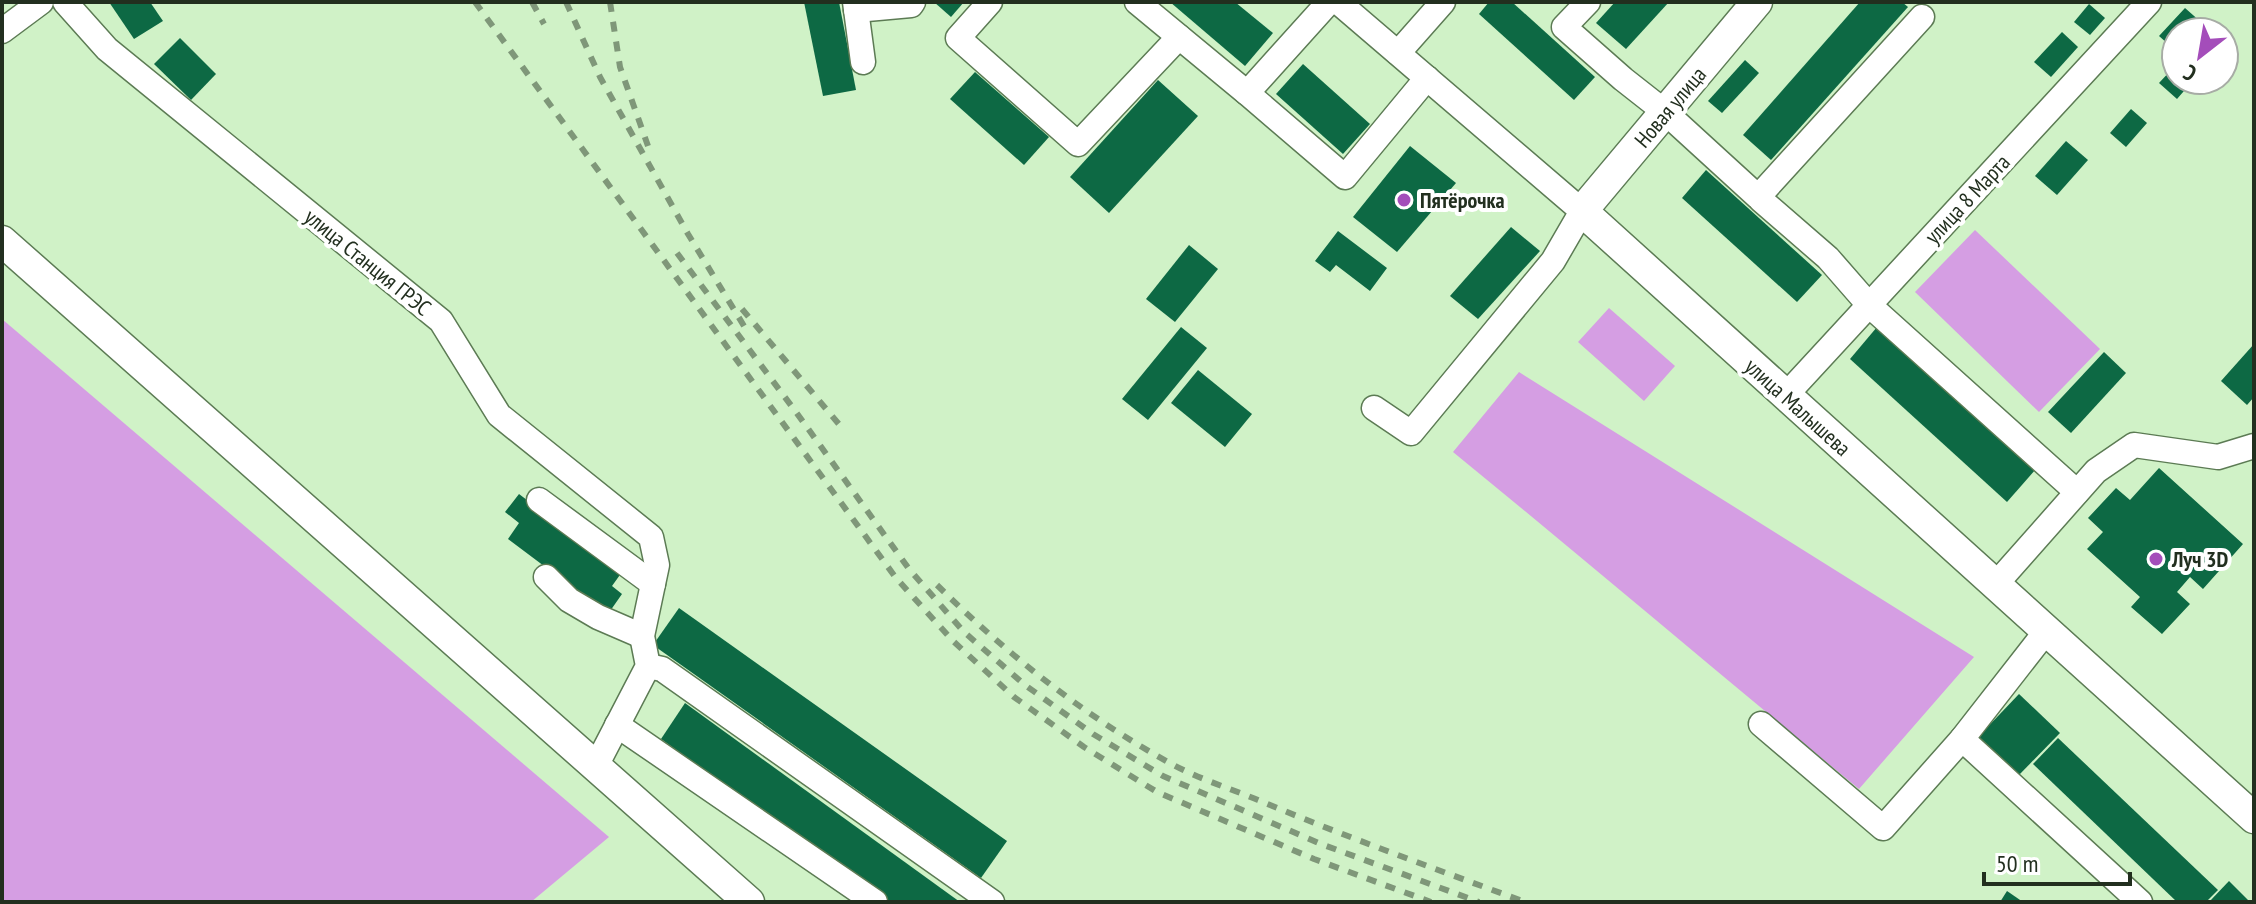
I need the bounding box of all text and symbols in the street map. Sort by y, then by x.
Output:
north arrow [2160,16,2240,96]
text: С [2178,59,2201,88]
street label: Новая улица [1628,61,1712,153]
street label: улица 8 Марта [1918,148,2016,250]
place label: Пятёрочка [1420,186,1505,214]
marker: Пятёрочка [1395,191,1413,209]
street label: улица Станция ГРЭС [299,202,437,322]
street label: улица Малышева [1739,352,1857,462]
place label: Луч 3D [2171,545,2228,573]
marker: Луч 3D [2147,550,2165,568]
scale bar [1984,836,2130,886]
text: 50 m [1996,848,2038,879]

